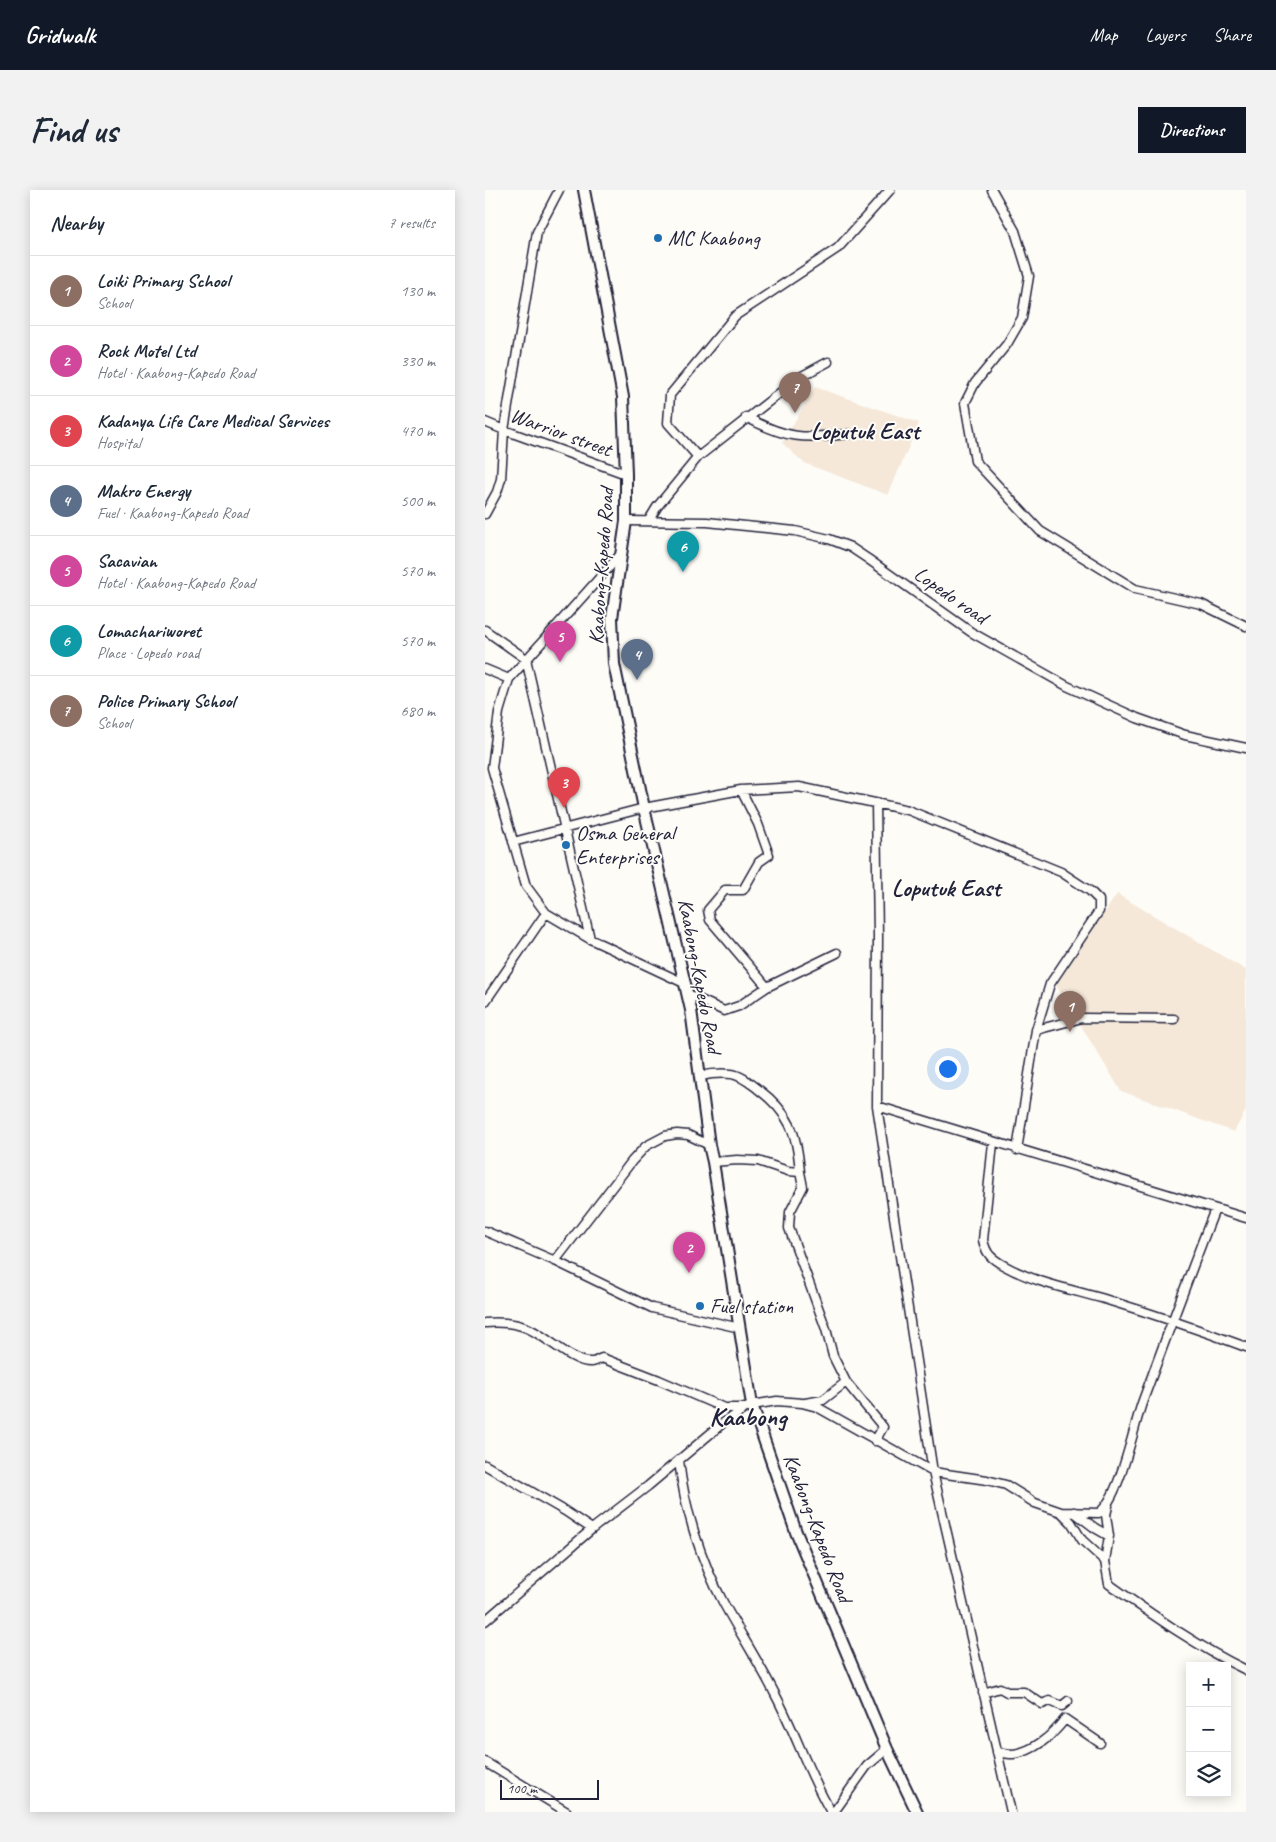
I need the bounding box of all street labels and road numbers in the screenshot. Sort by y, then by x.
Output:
street label: Warrior street [507,402,617,463]
street label: Kaabong-Kapedo Road [583,484,620,645]
street label: Lopedo road [909,560,996,632]
street label: Kaabong-Kapedo Road [672,896,728,1058]
street label: Kaabong-Kapedo Road [778,1450,859,1608]

